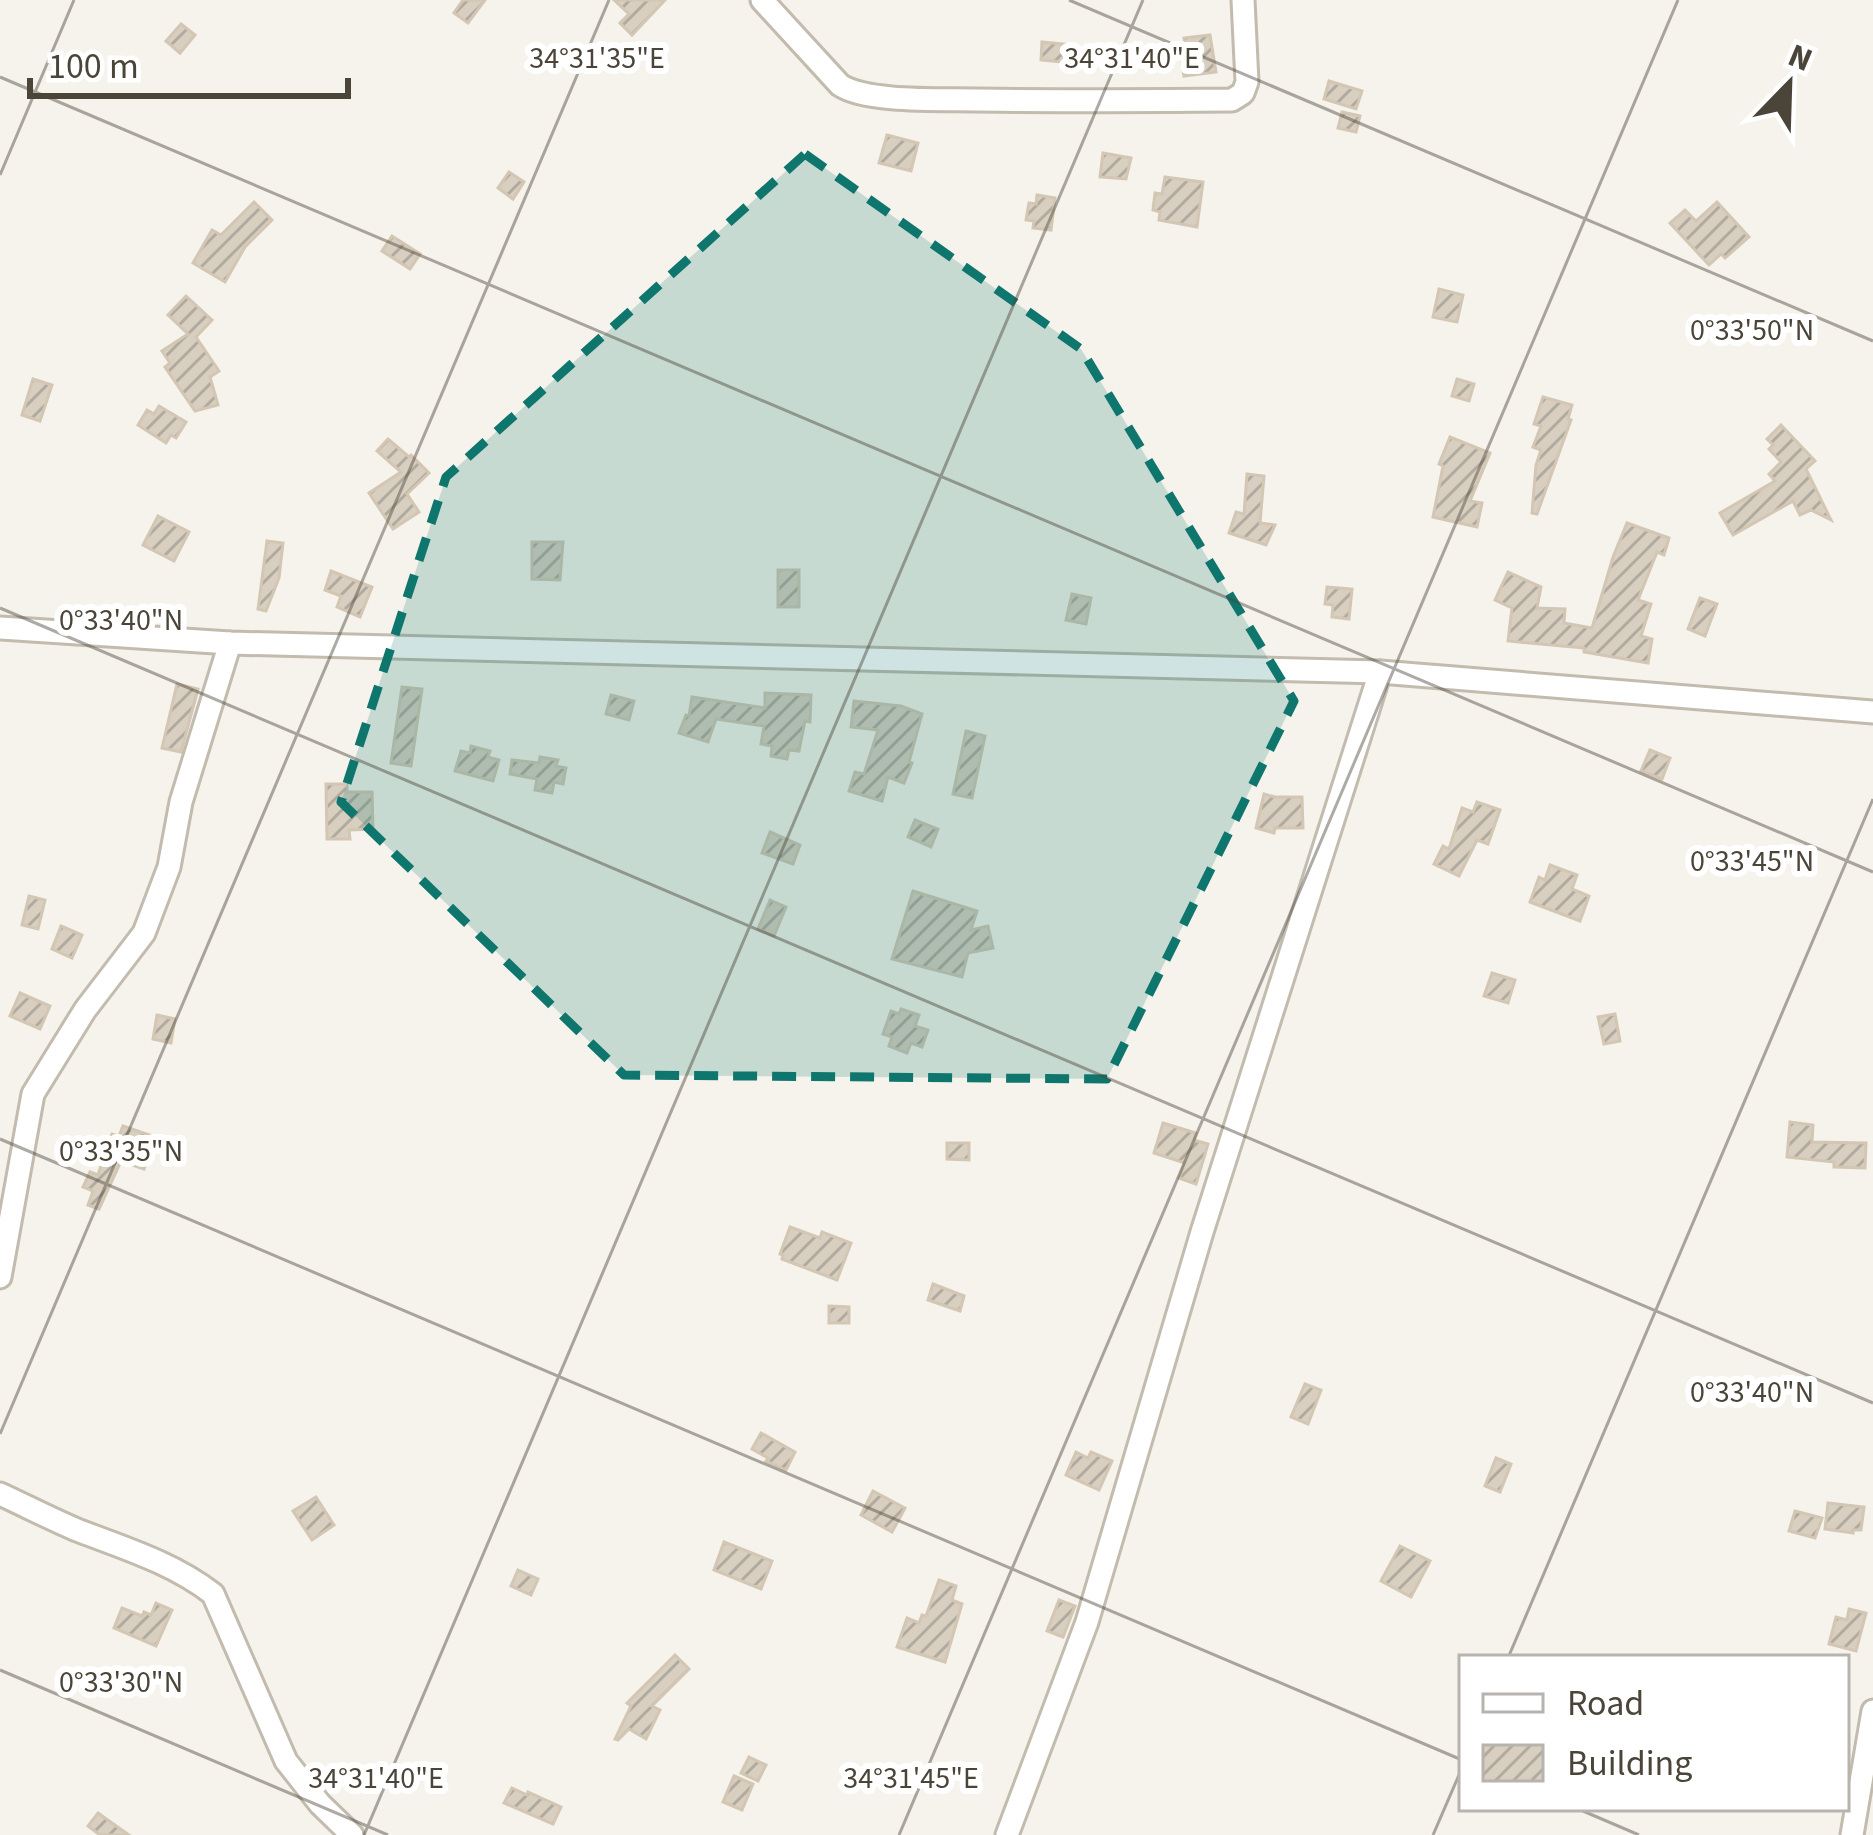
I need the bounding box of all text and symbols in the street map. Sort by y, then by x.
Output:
scale bar [30,24,348,98]
north arrow [1729,24,1849,144]
text: N [1781,32,1819,84]
text: 34°31'35"E [529,37,665,80]
text: 34°31'40"E [1064,37,1200,80]
text: 100 m [48,41,139,92]
text: 0°33'50"N [1690,309,1814,352]
text: 0°33'40"N [59,599,183,642]
text: 0°33'45"N [1690,840,1814,883]
text: 0°33'35"N [59,1130,183,1173]
text: 0°33'40"N [1690,1371,1814,1414]
legend [1459,1655,1849,1811]
text: 0°33'30"N [59,1661,183,1704]
text: Road [1567,1678,1644,1729]
text: Building [1567,1738,1692,1789]
text: 34°31'40"E [308,1757,444,1800]
text: 34°31'45"E [843,1757,979,1800]

